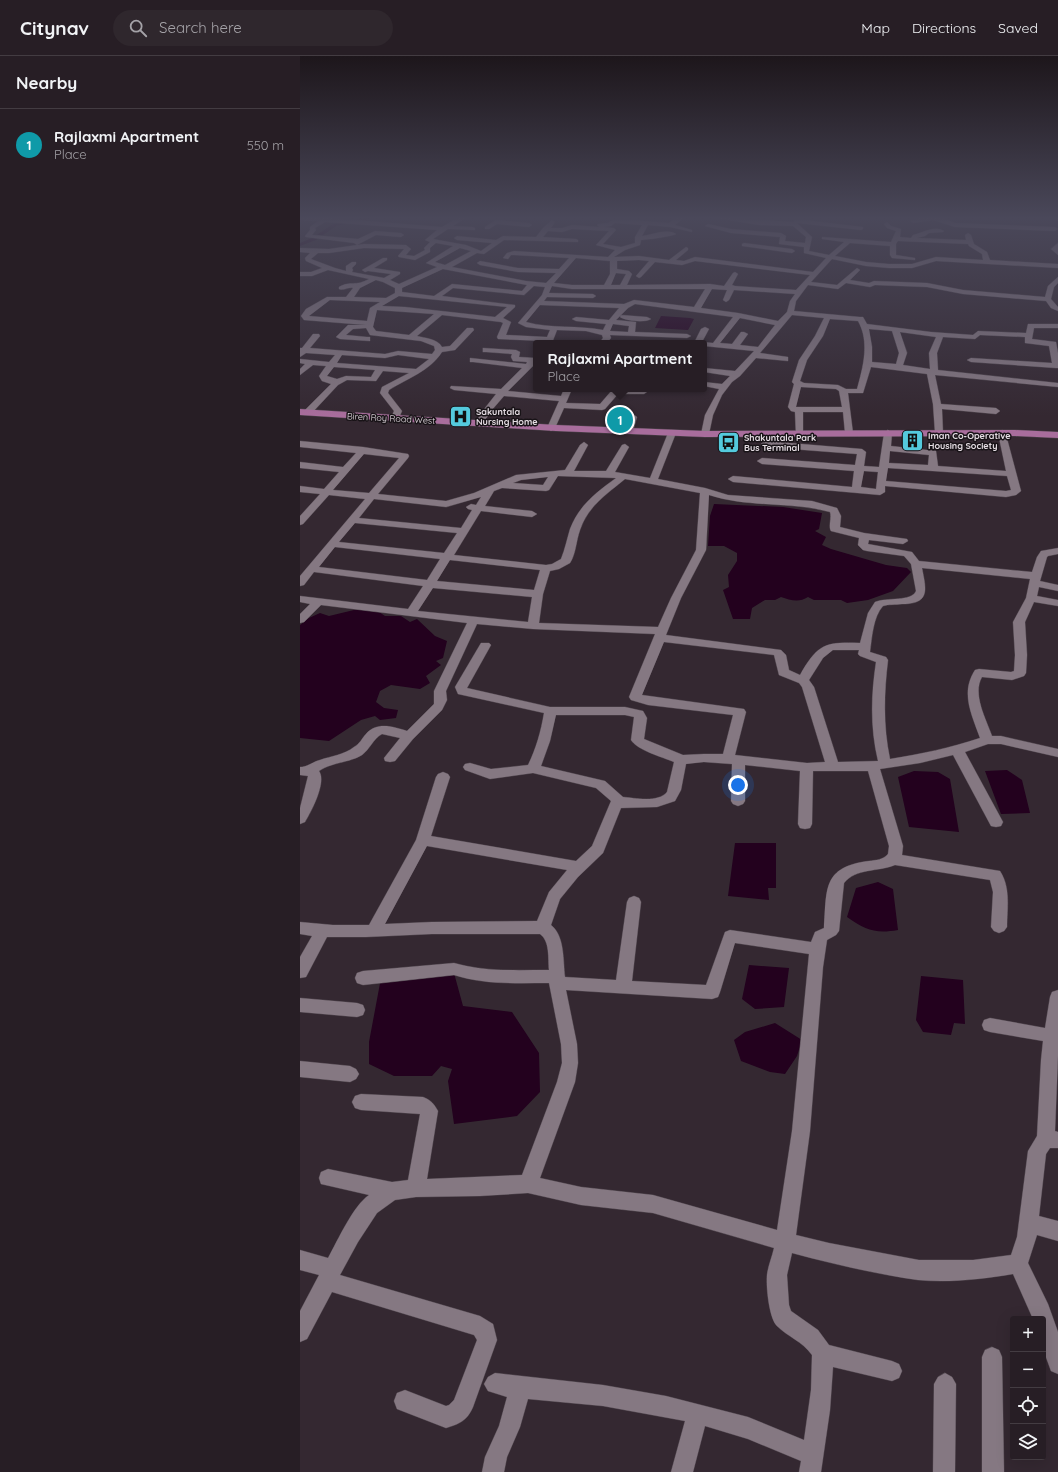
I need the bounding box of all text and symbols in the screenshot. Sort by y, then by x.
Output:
search box [113,10,393,46]
text: Citynav [20,16,89,40]
icon: search [127,17,149,39]
text: Search here [159,18,242,37]
text: Map [861,19,890,37]
text: Directions [912,19,976,37]
text: Saved [998,19,1038,37]
text: Nearby [16,72,77,93]
text: Rajlaxmi Apartment [54,127,199,146]
text: 1 [26,137,32,153]
text: 550 m [247,137,284,153]
text: Place [54,146,87,162]
popup [533,340,707,392]
text: Rajlaxmi Apartment [547,349,693,368]
text: Place [547,368,580,384]
hospital icon: Sakuntala Nursing Home [448,403,474,429]
pin: 1 [607,405,633,435]
place label: Sakuntala Nursing Home [476,406,538,427]
street label: Biren Roy Road West [347,410,435,426]
building icon: Iman Co-Operative Housing Society [900,427,926,453]
bus stop icon: Shakuntala Park Bus Terminal [715,429,741,455]
place label: Iman Co-Operative Housing Society [928,430,1011,451]
place label: Shakuntala Park Bus Terminal [744,432,816,453]
your location [728,775,748,795]
map controls [1010,1316,1046,1460]
button: + [1010,1316,1046,1352]
button: − [1010,1352,1046,1388]
button: locate [1010,1388,1046,1424]
button: layers [1010,1424,1046,1460]

